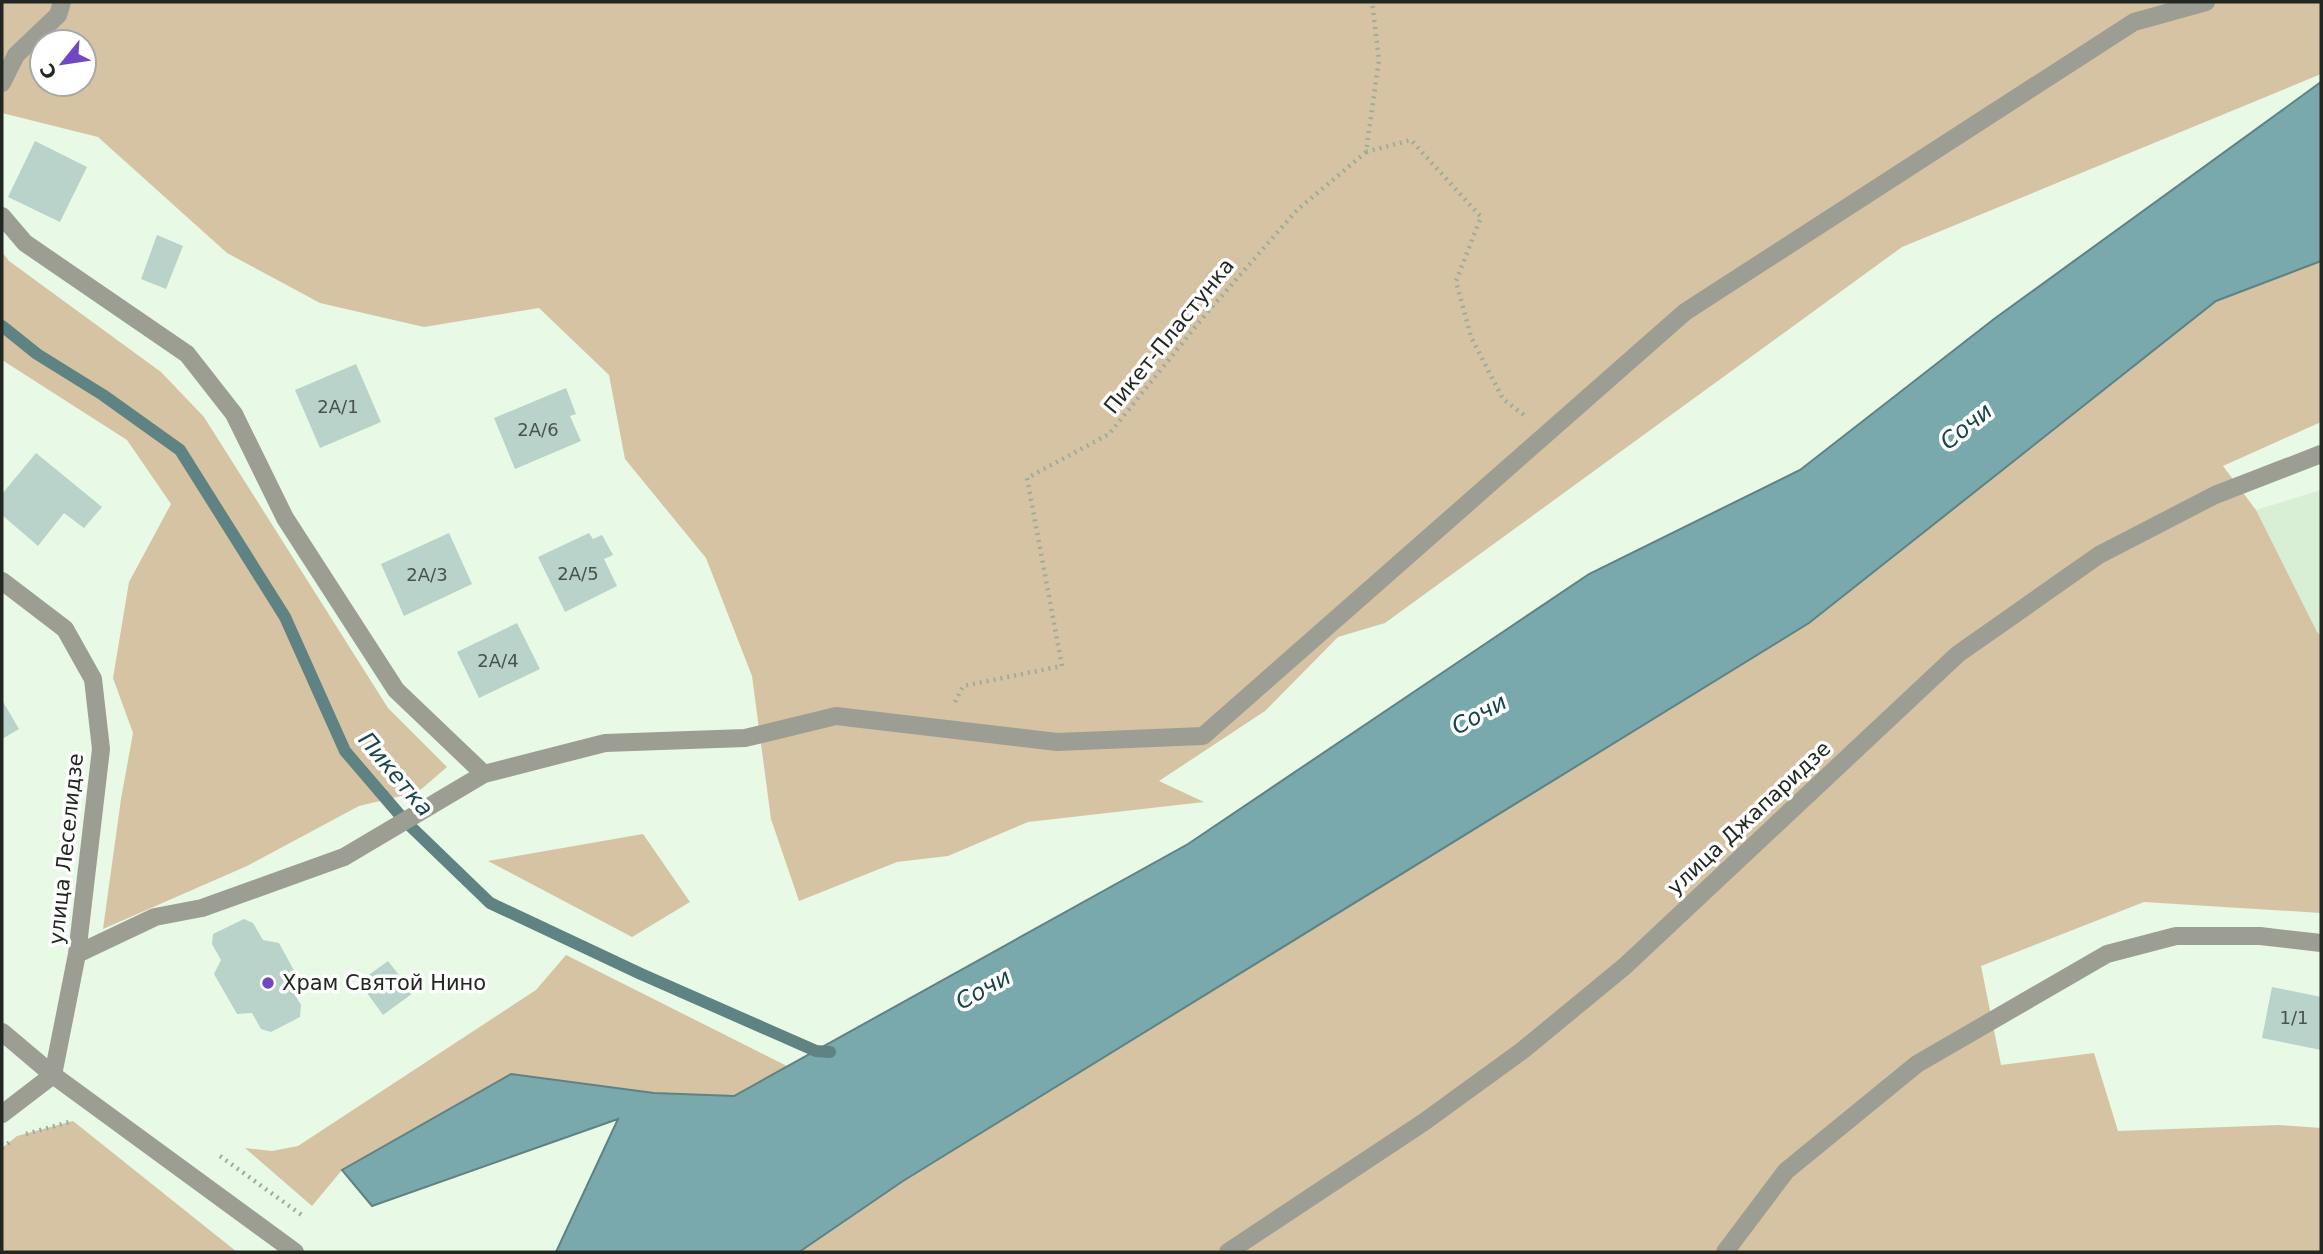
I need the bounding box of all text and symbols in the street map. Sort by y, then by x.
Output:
north arrow [28,28,98,98]
text: С [35,60,61,83]
street label: Пикет-Пластунка [1099,254,1239,418]
house number: 2А/1 [317,396,359,417]
water label: Сочи [1935,397,1997,455]
house number: 2А/6 [517,419,559,440]
house number: 2А/5 [557,563,599,584]
house number: 2А/3 [406,564,448,585]
house number: 2А/4 [477,650,519,671]
water label: Сочи [1447,688,1511,740]
water label: Пикетка [353,727,439,821]
street label: улица Джапаридзе [1663,736,1835,900]
street label: улица Леселидзе [44,752,88,946]
water label: Сочи [951,963,1015,1015]
place label: Храм Святой Нино [282,971,486,995]
marker: Храм Святой Нино [260,975,276,991]
house number: 1/1 [2280,1007,2308,1028]

